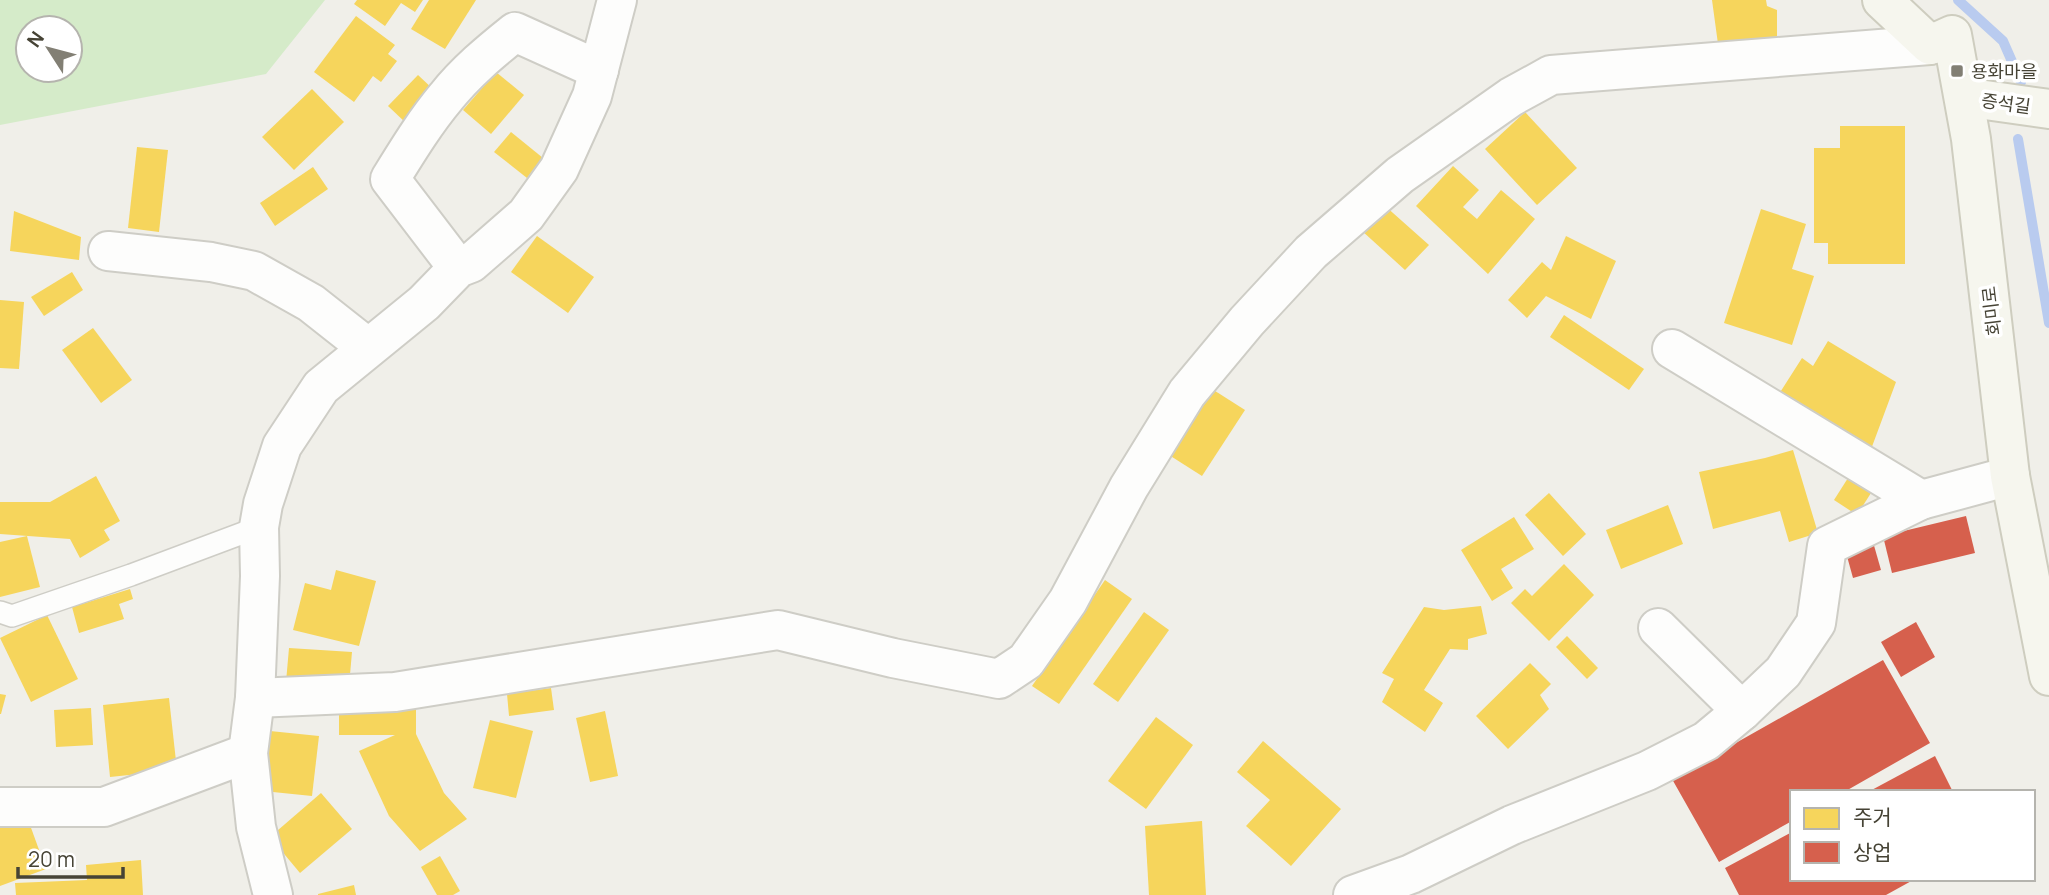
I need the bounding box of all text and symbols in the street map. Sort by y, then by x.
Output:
north arrow [14,14,84,84]
text: N [21,26,50,52]
place label: 용화마을 [1971,59,2037,83]
marker: 용화마을 [1949,63,1965,79]
street label: 증석길 [1980,88,2032,118]
street label: 회미로 [1976,285,2006,337]
legend [1790,790,2035,881]
text: 주거 [1853,803,1892,831]
scale bar [18,836,122,880]
text: 상업 [1853,838,1892,866]
text: 20 m [28,845,75,873]

